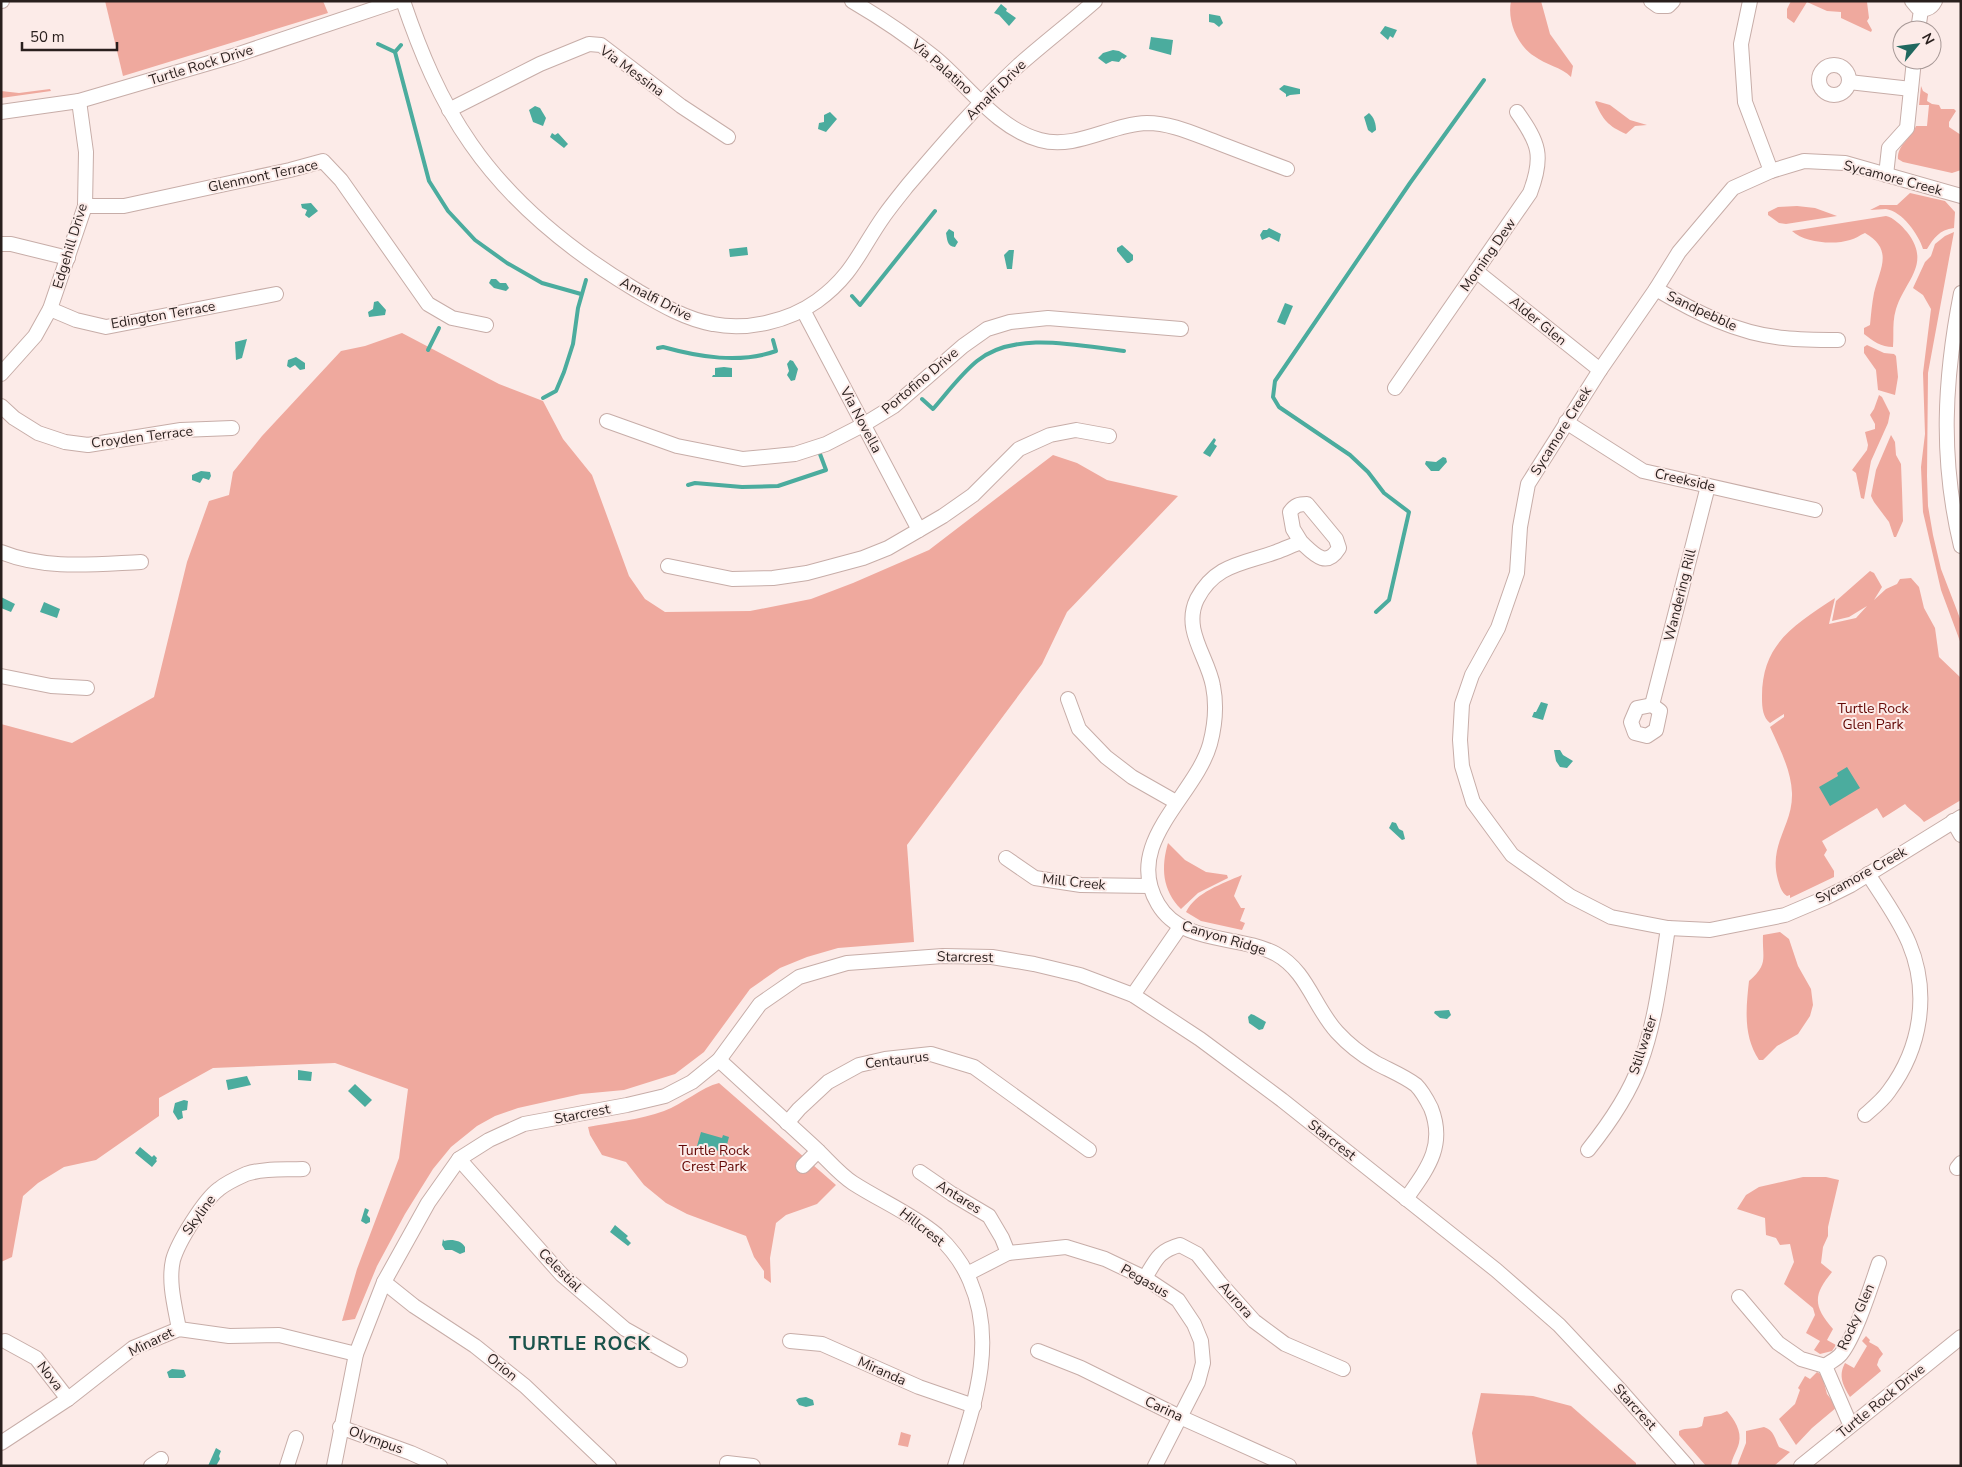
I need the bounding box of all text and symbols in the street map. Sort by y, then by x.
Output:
scale bar [22,20,118,52]
north arrow [1892,20,1942,70]
text: 50 m [30,27,65,47]
text: N [1917,30,1939,48]
street label: Via Palatino [907,34,977,99]
street label: Turtle Rock Drive [147,40,255,90]
street label: Via Messina [595,41,668,101]
street label: Amalfi Drive [962,56,1030,124]
street label: Glenmont Terrace [206,155,320,197]
street label: Sycamore Creek [1842,156,1945,201]
street label: Edgehill Drive [48,201,92,291]
street label: Morning Dew [1456,214,1520,295]
street label: Amalfi Drive [617,273,695,325]
street label: Sandpebble [1664,286,1740,336]
street label: Alder Glen [1506,292,1570,350]
street label: Edington Terrace [109,296,217,334]
street label: Portofino Drive [878,343,962,419]
street label: Sycamore Creek [1526,382,1596,479]
street label: Via Novella [835,383,886,456]
street label: Croyden Terrace [90,421,194,453]
street label: Creekside [1653,464,1717,496]
street label: Wandering Rill [1659,546,1701,643]
park label: Turtle Rock Glen Park [1837,699,1910,734]
street label: Sycamore Creek [1812,842,1911,908]
street label: Mill Creek [1042,869,1107,895]
street label: Canyon Ridge [1179,916,1269,960]
street label: Starcrest [937,947,993,967]
street label: Stillwater [1625,1013,1661,1077]
street label: Centaurus [864,1047,930,1073]
street label: Starcrest [553,1099,612,1129]
street label: Starcrest [1304,1115,1360,1165]
park label: Turtle Rock Crest Park [678,1141,751,1176]
street label: Antares [933,1176,985,1218]
street label: Skyline [178,1191,220,1239]
street label: Hillcrest [895,1203,949,1251]
street label: Celestial [534,1244,587,1297]
street label: Pegasus [1117,1260,1173,1303]
street label: Aurora [1215,1278,1257,1322]
street label: Rocky Glen [1833,1281,1879,1353]
street label: Minaret [125,1323,177,1361]
district label: TURTLE ROCK [509,1331,651,1357]
street label: Orion [483,1349,521,1385]
street label: Miranda [855,1352,909,1390]
street label: Nova [32,1357,68,1395]
street label: Turtle Rock Drive [1833,1360,1929,1442]
street label: Starcrest [1609,1380,1661,1434]
street label: Carina [1142,1392,1186,1426]
street label: Olympus [346,1421,406,1459]

